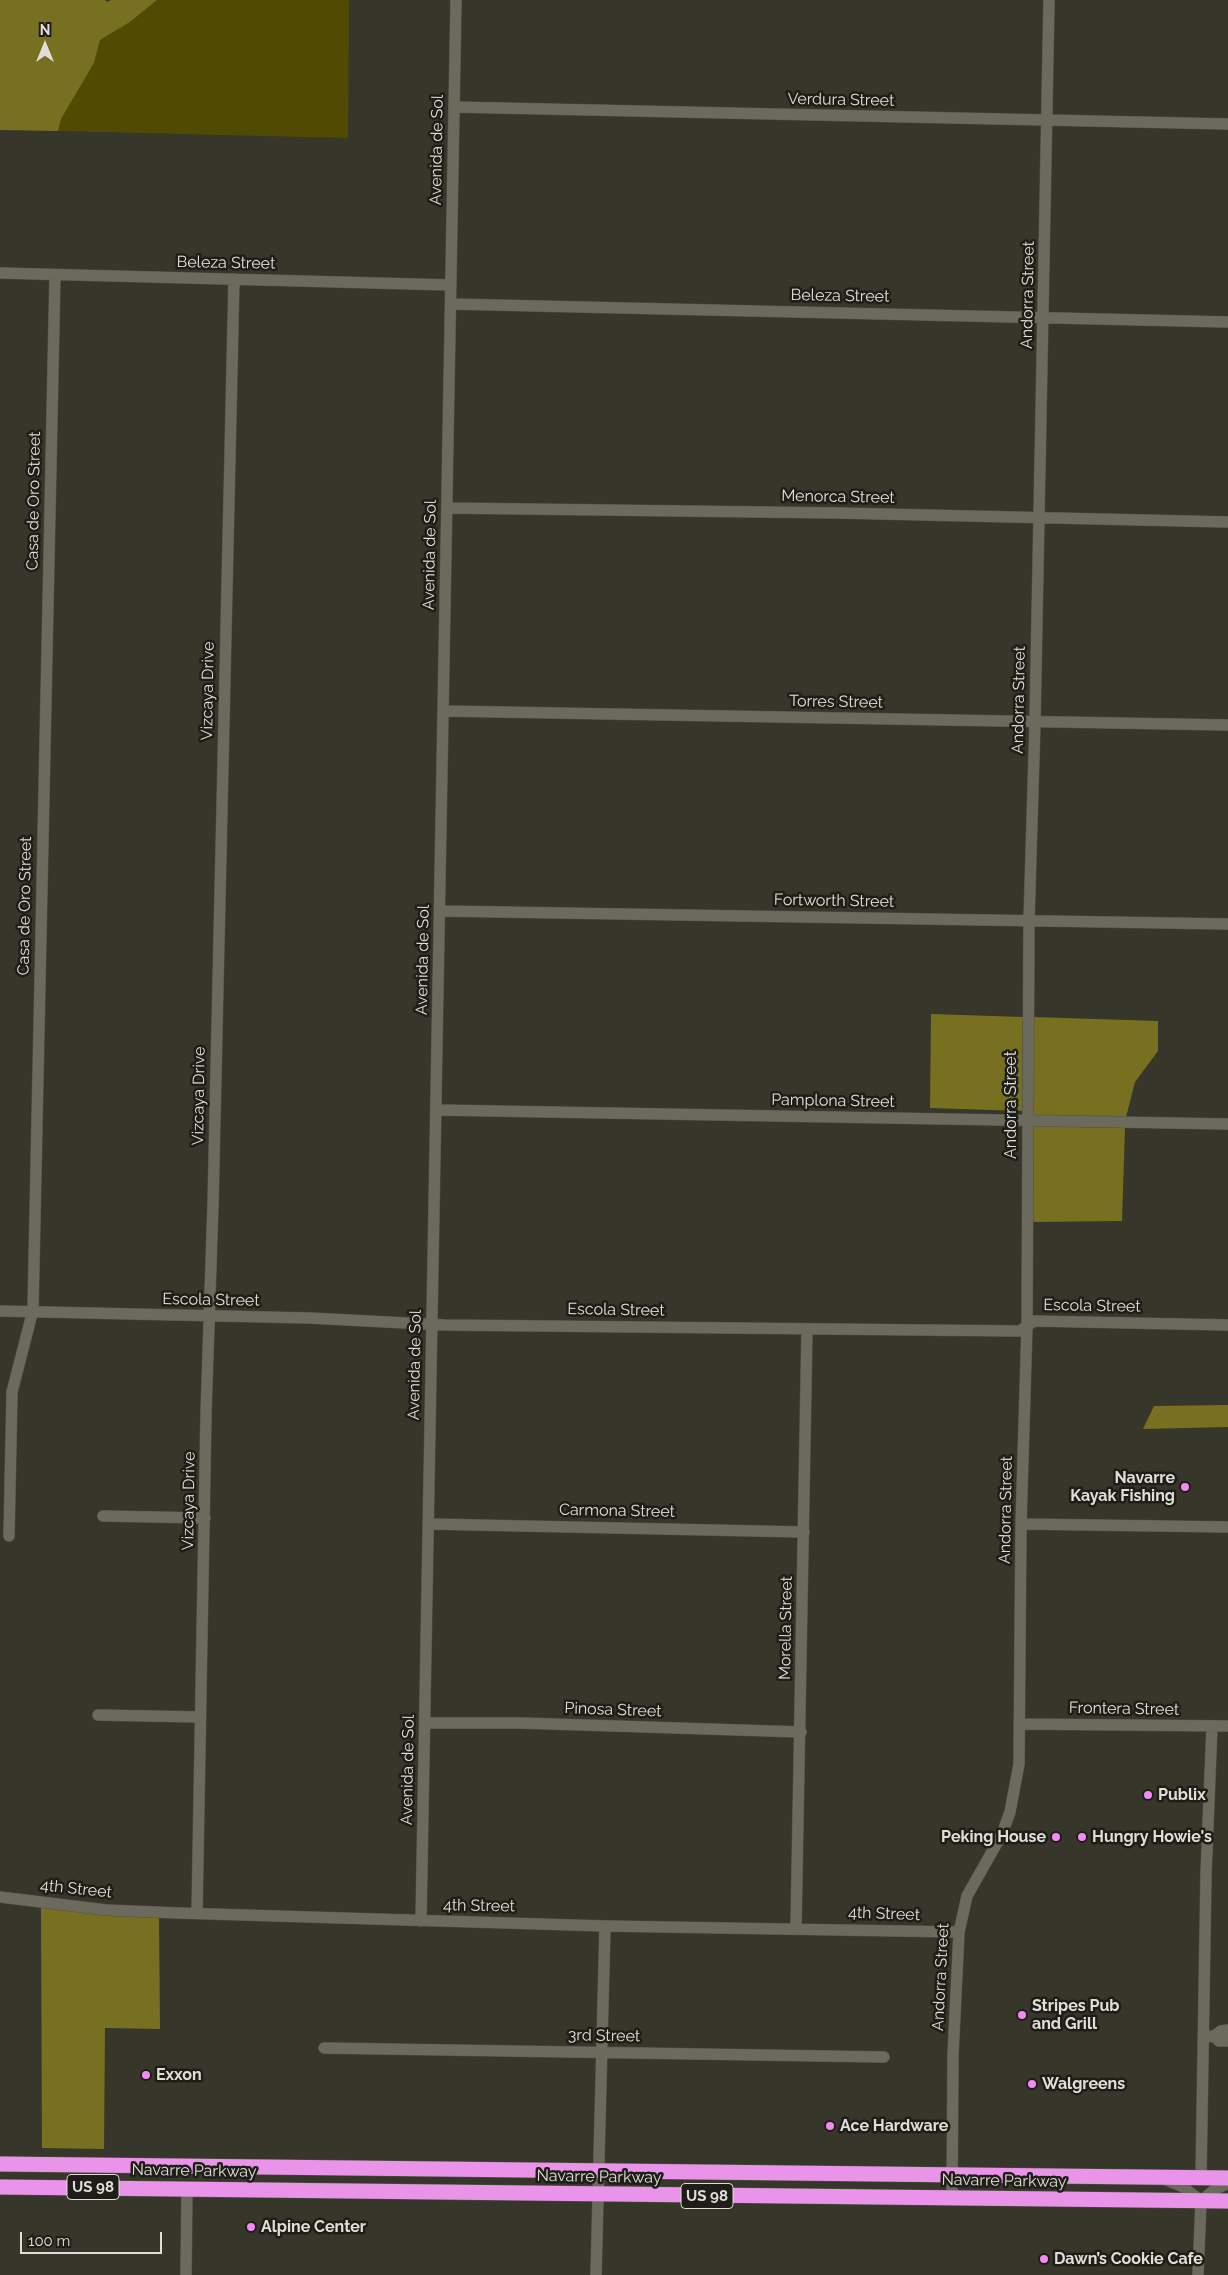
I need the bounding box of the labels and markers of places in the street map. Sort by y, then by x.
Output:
place label: Navarre Kayak Fishing [1070,1468,1175,1506]
marker: Navarre Kayak Fishing [1179,1481,1191,1493]
place label: Publix [1158,1785,1206,1805]
marker: Publix [1142,1789,1154,1801]
place label: Peking House [941,1827,1046,1847]
place label: Hungry Howie's [1092,1827,1212,1847]
marker: Peking House [1050,1831,1062,1843]
marker: Hungry Howie's [1076,1831,1088,1843]
place label: Stripes Pub and Grill [1032,1996,1119,2034]
marker: Stripes Pub and Grill [1016,2009,1028,2021]
place label: Exxon [156,2065,202,2085]
marker: Exxon [140,2069,152,2081]
place label: Walgreens [1042,2074,1125,2094]
marker: Walgreens [1026,2078,1038,2090]
place label: Ace Hardware [840,2116,948,2136]
marker: Ace Hardware [824,2120,836,2132]
place label: Alpine Center [261,2217,366,2237]
marker: Alpine Center [245,2221,257,2233]
place label: Dawn’s Cookie Cafe [1054,2249,1203,2269]
marker: Dawn’s Cookie Cafe [1038,2253,1050,2265]

